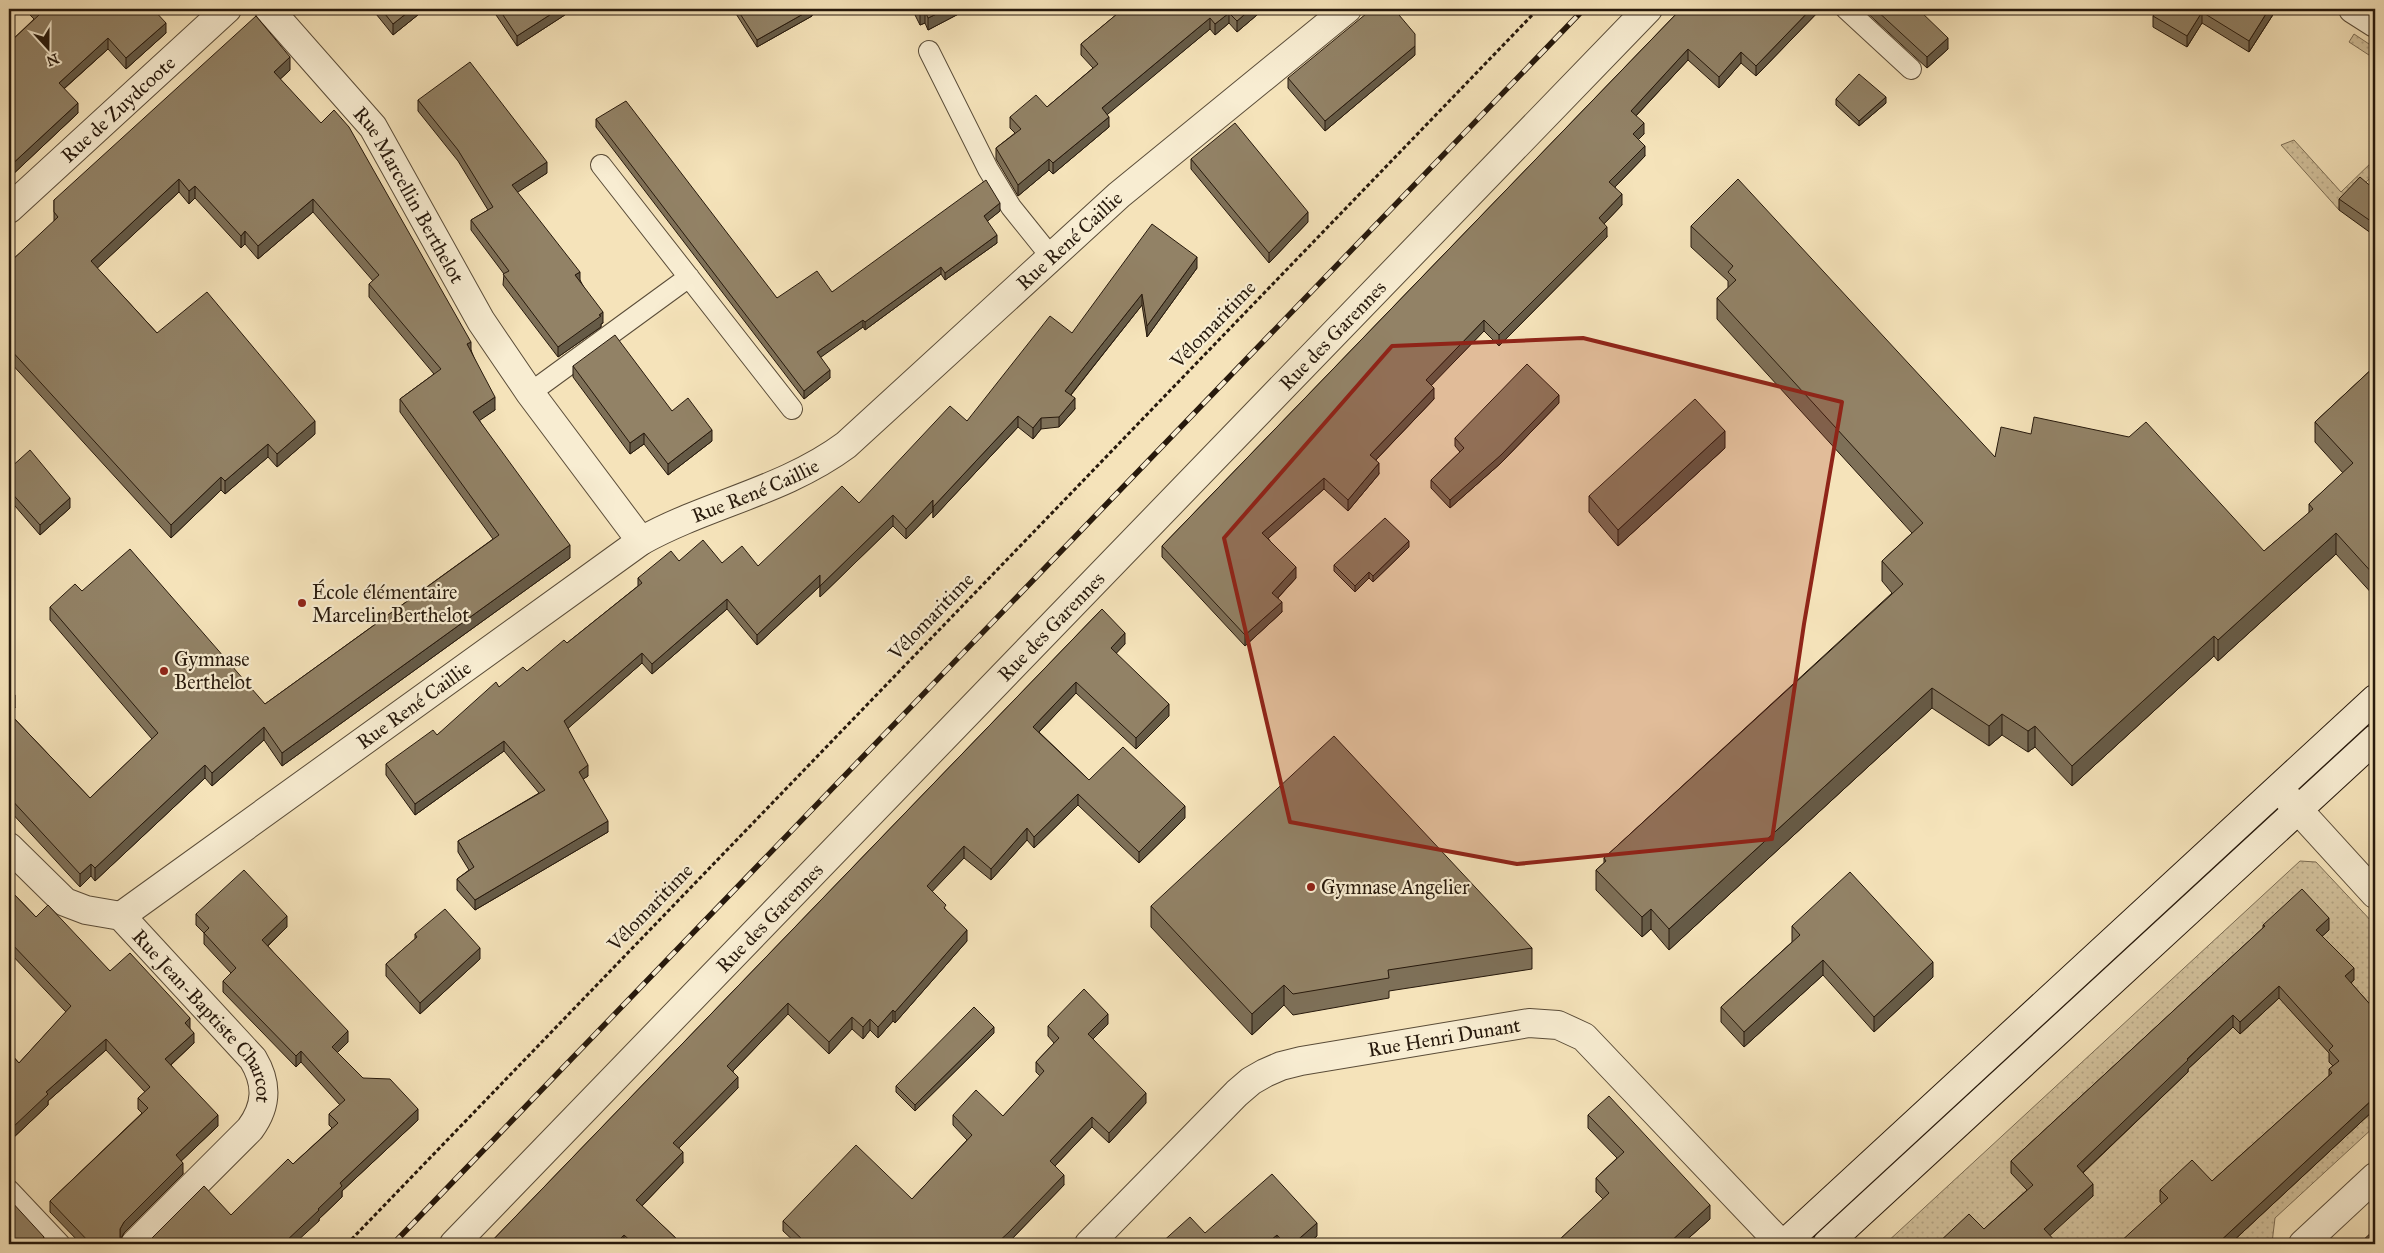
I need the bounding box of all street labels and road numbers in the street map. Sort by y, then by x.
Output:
street label: Rue de Zuydcoote [56,51,180,167]
street label: Rue Marcellin Berthelot [349,101,469,287]
street label: Rue René Caillie [1011,186,1127,295]
street label: Vélomaritime [1165,275,1261,373]
street label: Rue des Garennes [1274,275,1391,395]
street label: Rue René Caillie [688,453,823,528]
street label: Vélomaritime [883,567,979,665]
street label: Rue des Garennes [993,567,1109,686]
street label: Rue René Caillie [352,656,476,754]
street label: Vélomaritime [602,858,698,956]
street label: Rue des Garennes [711,858,828,977]
street label: Rue Jean-Baptiste Charcot [127,924,276,1105]
street label: Rue Henri Dunant [1366,1013,1522,1062]

